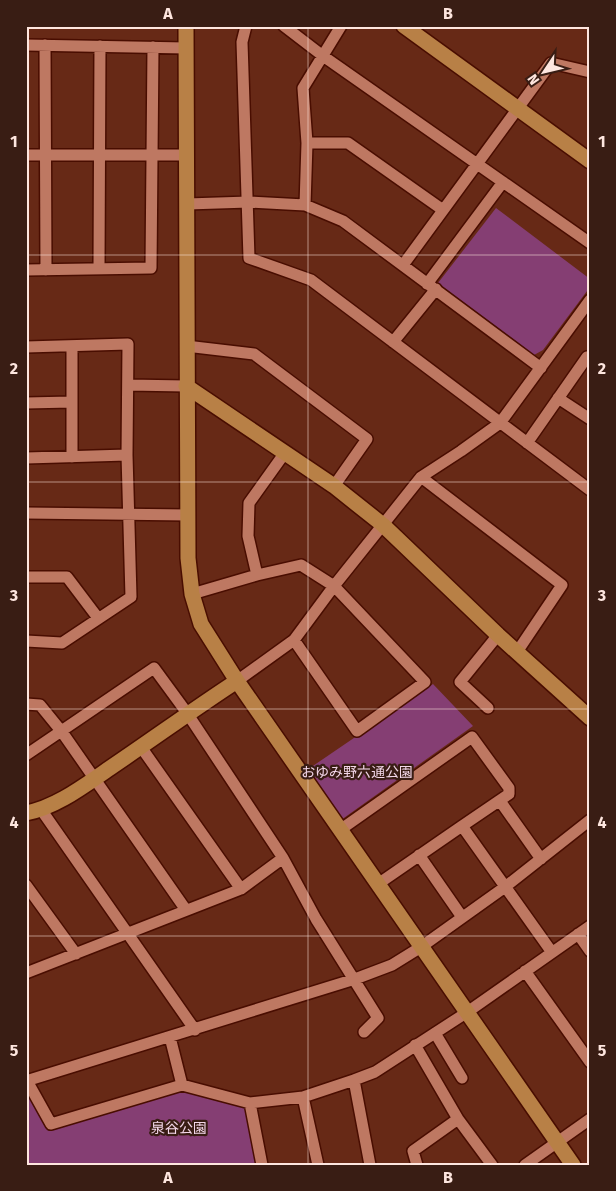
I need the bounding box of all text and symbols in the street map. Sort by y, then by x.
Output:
text: A [162,4,173,23]
text: B [443,4,453,23]
north arrow [518,48,568,98]
text: N [524,70,543,88]
text: 1 [10,132,18,151]
text: 1 [598,132,606,151]
text: 2 [10,359,18,378]
text: 2 [598,359,606,378]
text: 3 [9,586,18,605]
text: 3 [597,586,606,605]
park label: おゆみ野六通公園 [301,764,413,781]
text: 4 [9,813,19,832]
text: 4 [597,813,607,832]
text: 5 [10,1041,19,1060]
text: 5 [598,1041,607,1060]
park label: 泉谷公園 [151,1120,207,1137]
text: A [162,1168,173,1187]
text: B [443,1168,453,1187]

